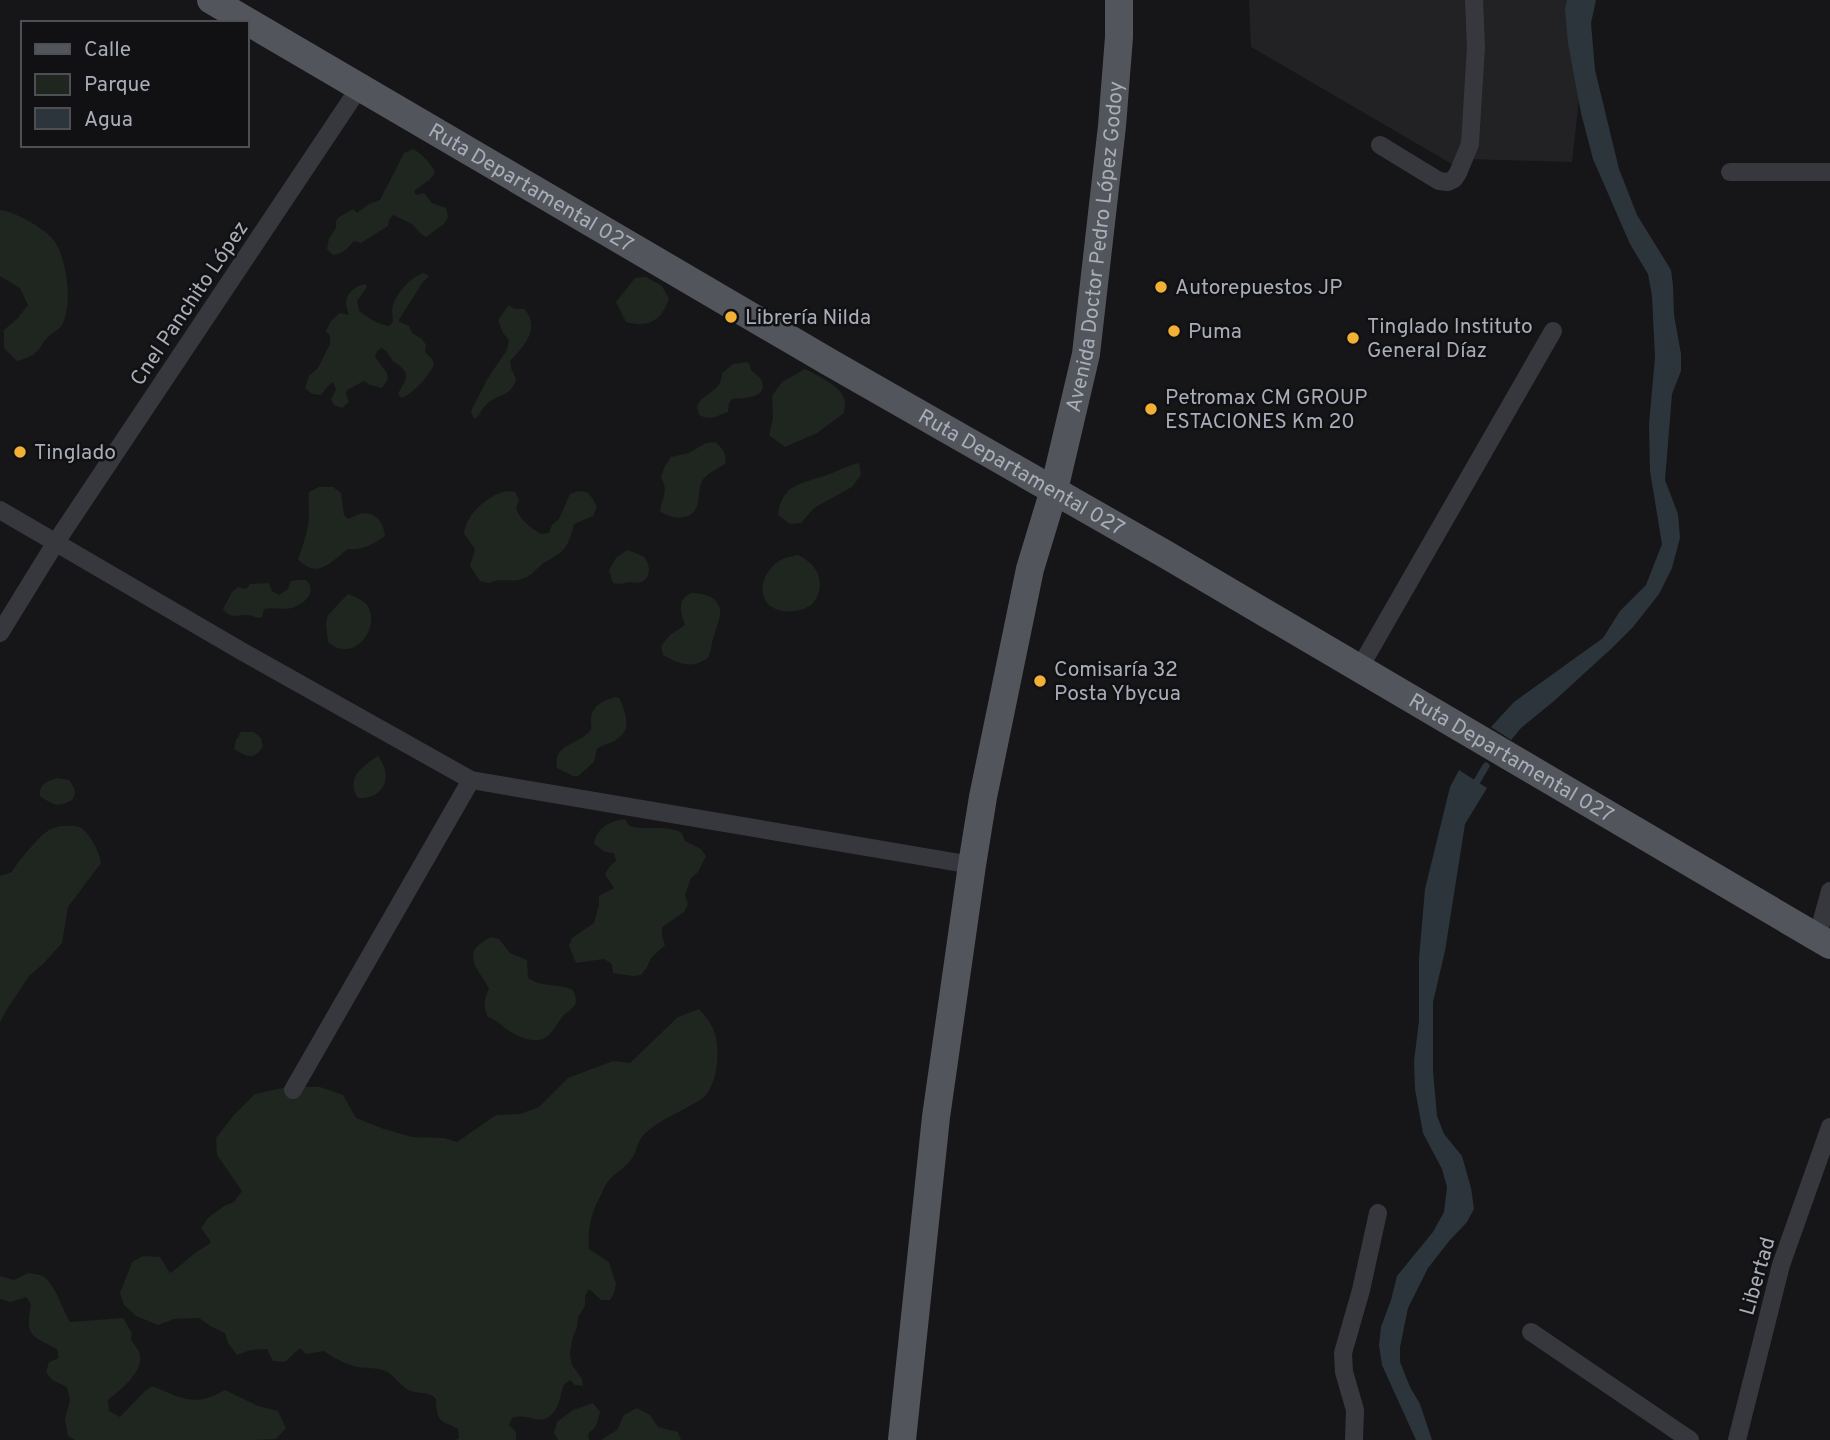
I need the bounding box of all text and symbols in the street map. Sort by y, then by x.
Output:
legend [21,21,248,147]
text: Calle [84,37,131,64]
text: Parque [84,72,151,99]
street label: Avenida Doctor Pedro López Godoy [1061,80,1130,415]
text: Agua [84,107,133,134]
street label: Ruta Departamental 027 [423,118,638,259]
street label: Cnel Panchito López [125,216,255,391]
place label: Autorepuestos JP [1175,275,1343,302]
marker: Autorepuestos JP [1153,279,1169,295]
place label: Librería Nilda [745,305,871,332]
marker: Librería Nilda [723,309,739,325]
place label: Tinglado Instituto General Díaz [1367,314,1533,365]
place label: Puma [1188,319,1242,346]
marker: Puma [1166,323,1182,339]
marker: Tinglado Instituto General Díaz [1345,330,1361,346]
place label: Petromax CM GROUP ESTACIONES Km 20 [1165,385,1367,436]
marker: Petromax CM GROUP ESTACIONES Km 20 [1143,401,1159,417]
street label: Ruta Departamental 027 [913,404,1129,543]
place label: Tinglado [34,440,116,467]
marker: Tinglado [12,444,28,460]
place label: Comisaría 32 Posta Ybycua [1054,657,1181,708]
marker: Comisaría 32 Posta Ybycua [1032,673,1048,689]
street label: Ruta Departamental 027 [1403,688,1618,830]
street label: Libertad [1734,1234,1782,1319]

